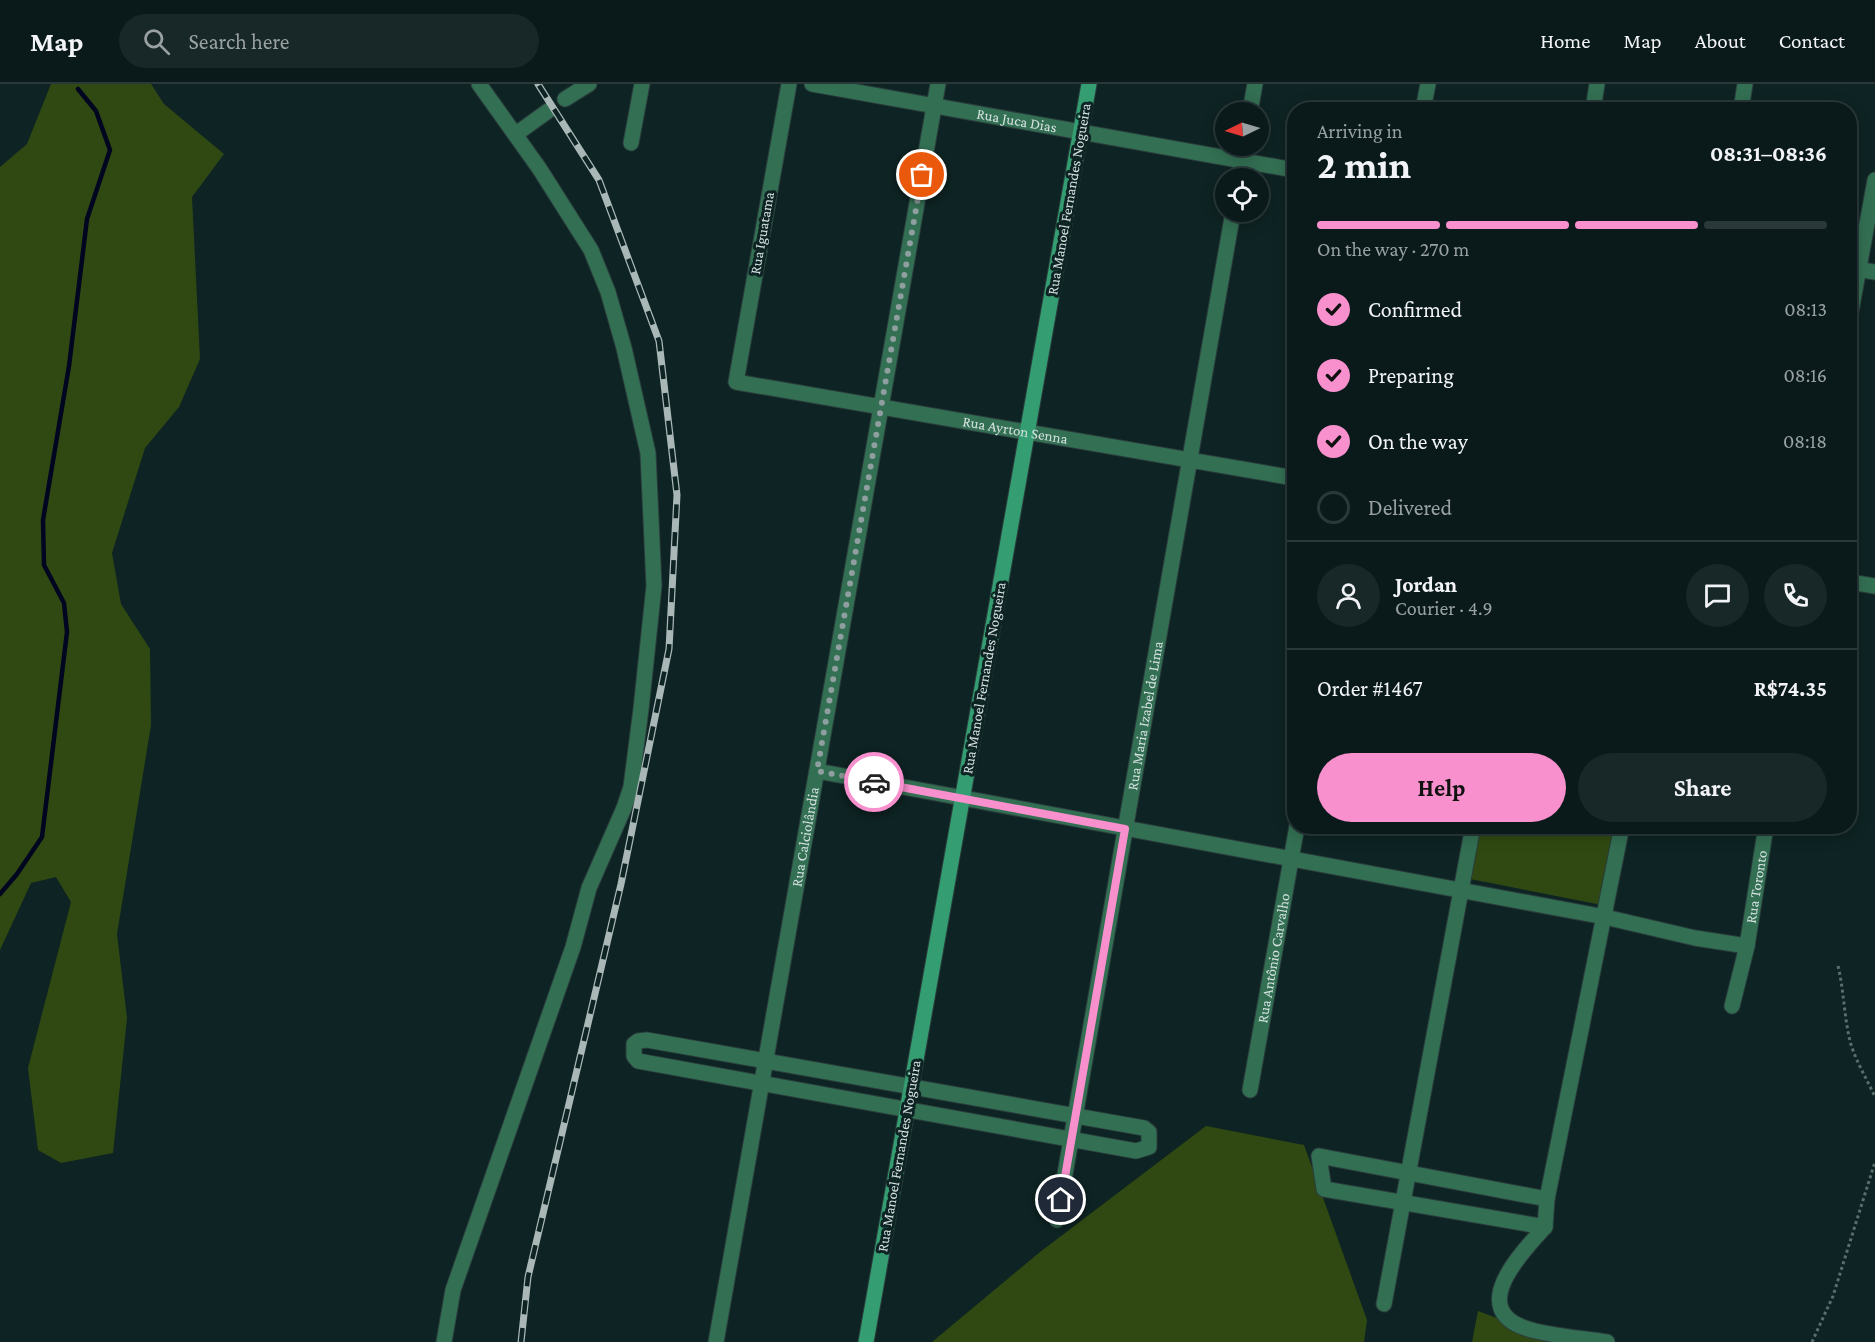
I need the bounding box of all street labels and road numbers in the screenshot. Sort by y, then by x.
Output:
street label: Rua Manoel Fernandes Nogueira [1044,102,1095,296]
street label: Rua Juca Dias [975,106,1058,136]
street label: Rua Iguatama [747,191,778,276]
street label: Rua Ayrton Senna [961,413,1069,447]
street label: Rua Manoel Fernandes Nogueira [959,581,1010,775]
street label: Rua Maria Izabel de Lima [1124,640,1166,791]
street label: Rua Calciolândia [789,786,822,888]
street label: Rua Toronto [1743,849,1770,924]
street label: Rua Antônio Carvalho [1254,892,1293,1024]
street label: Rua Manoel Fernandes Nogueira [874,1059,925,1253]

